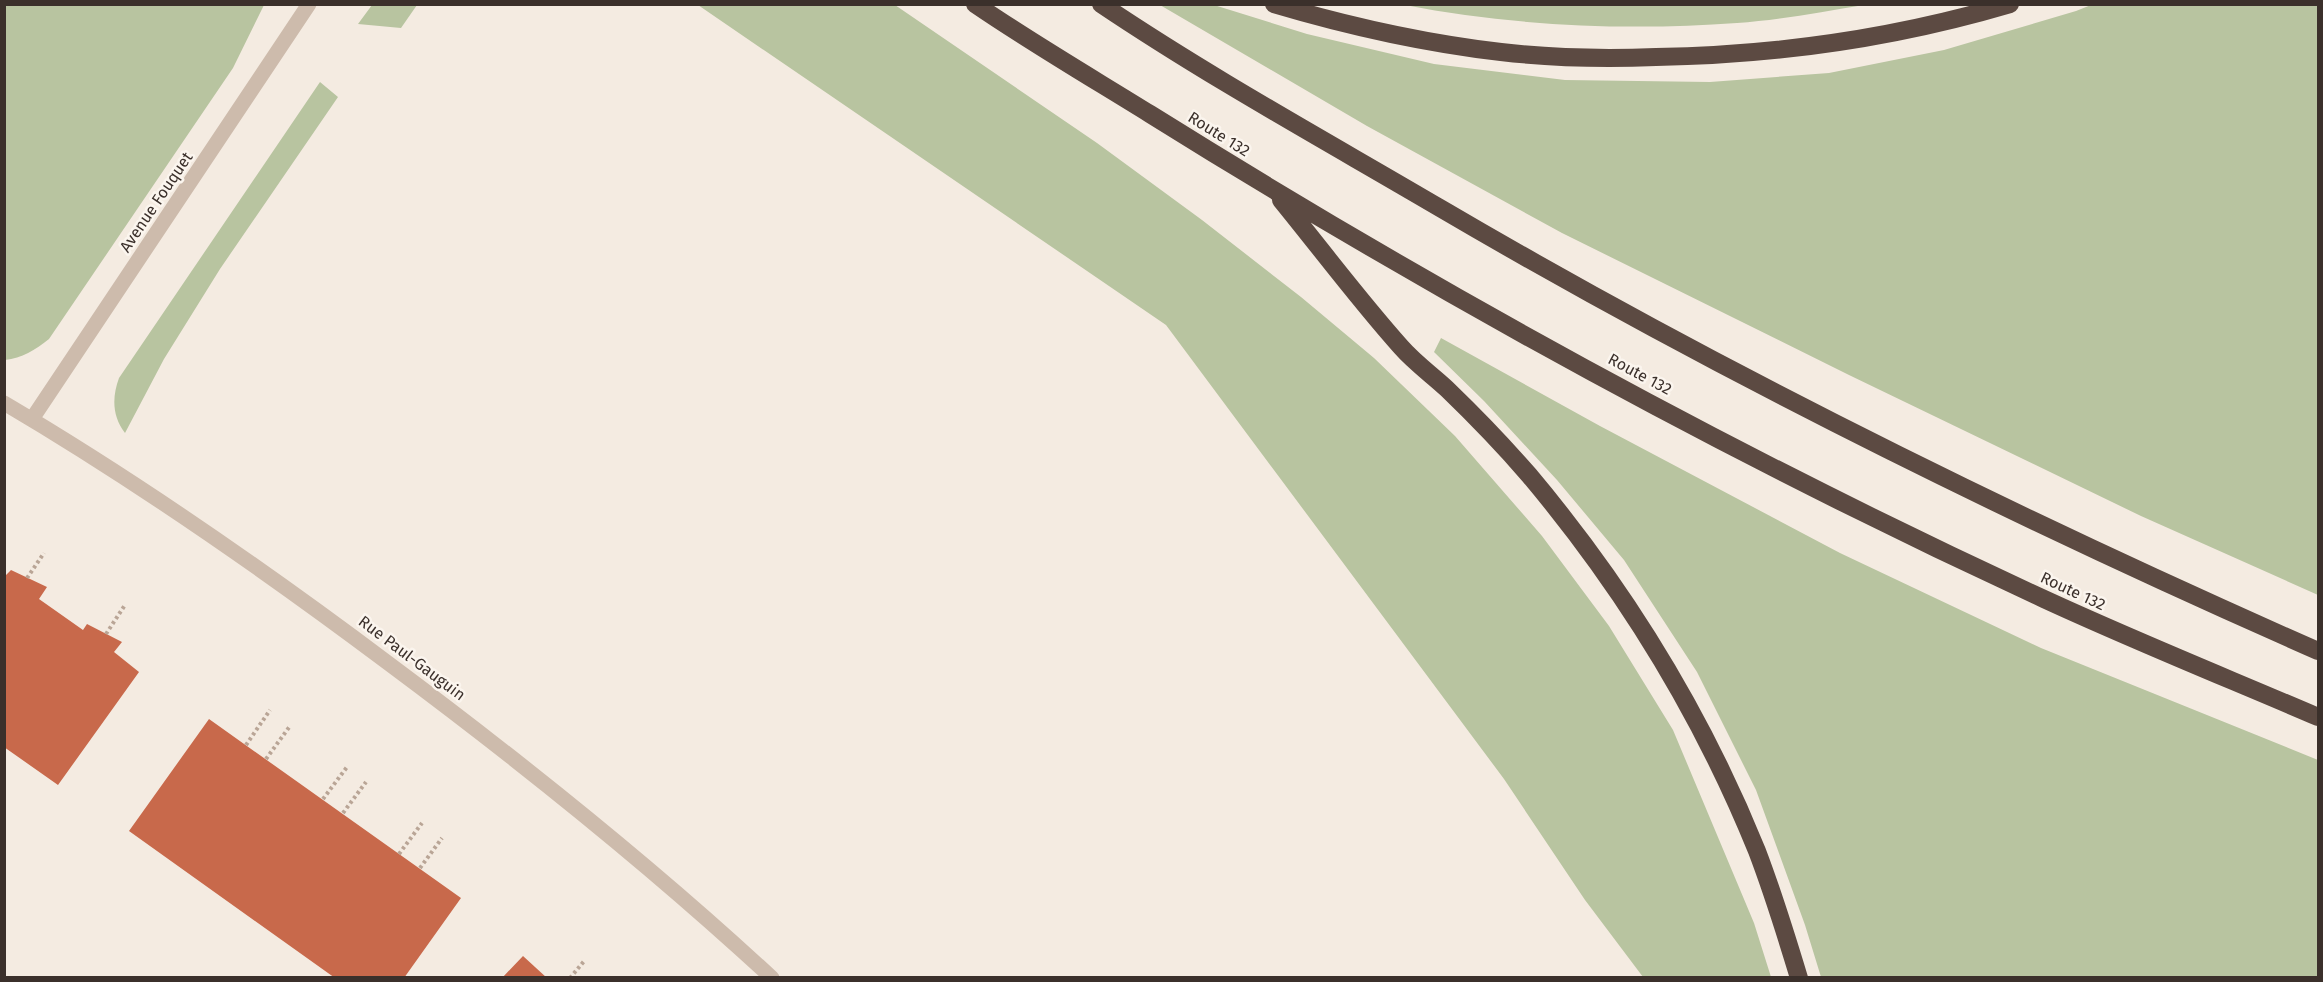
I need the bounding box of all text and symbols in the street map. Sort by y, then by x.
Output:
street label: Route 132 [1185,108,1253,160]
street label: Avenue Fouquet [115,148,197,256]
street label: Route 132 [1605,349,1675,399]
street label: Route 132 [2038,568,2108,614]
street label: Rue Paul-Gauguin [355,612,469,704]

